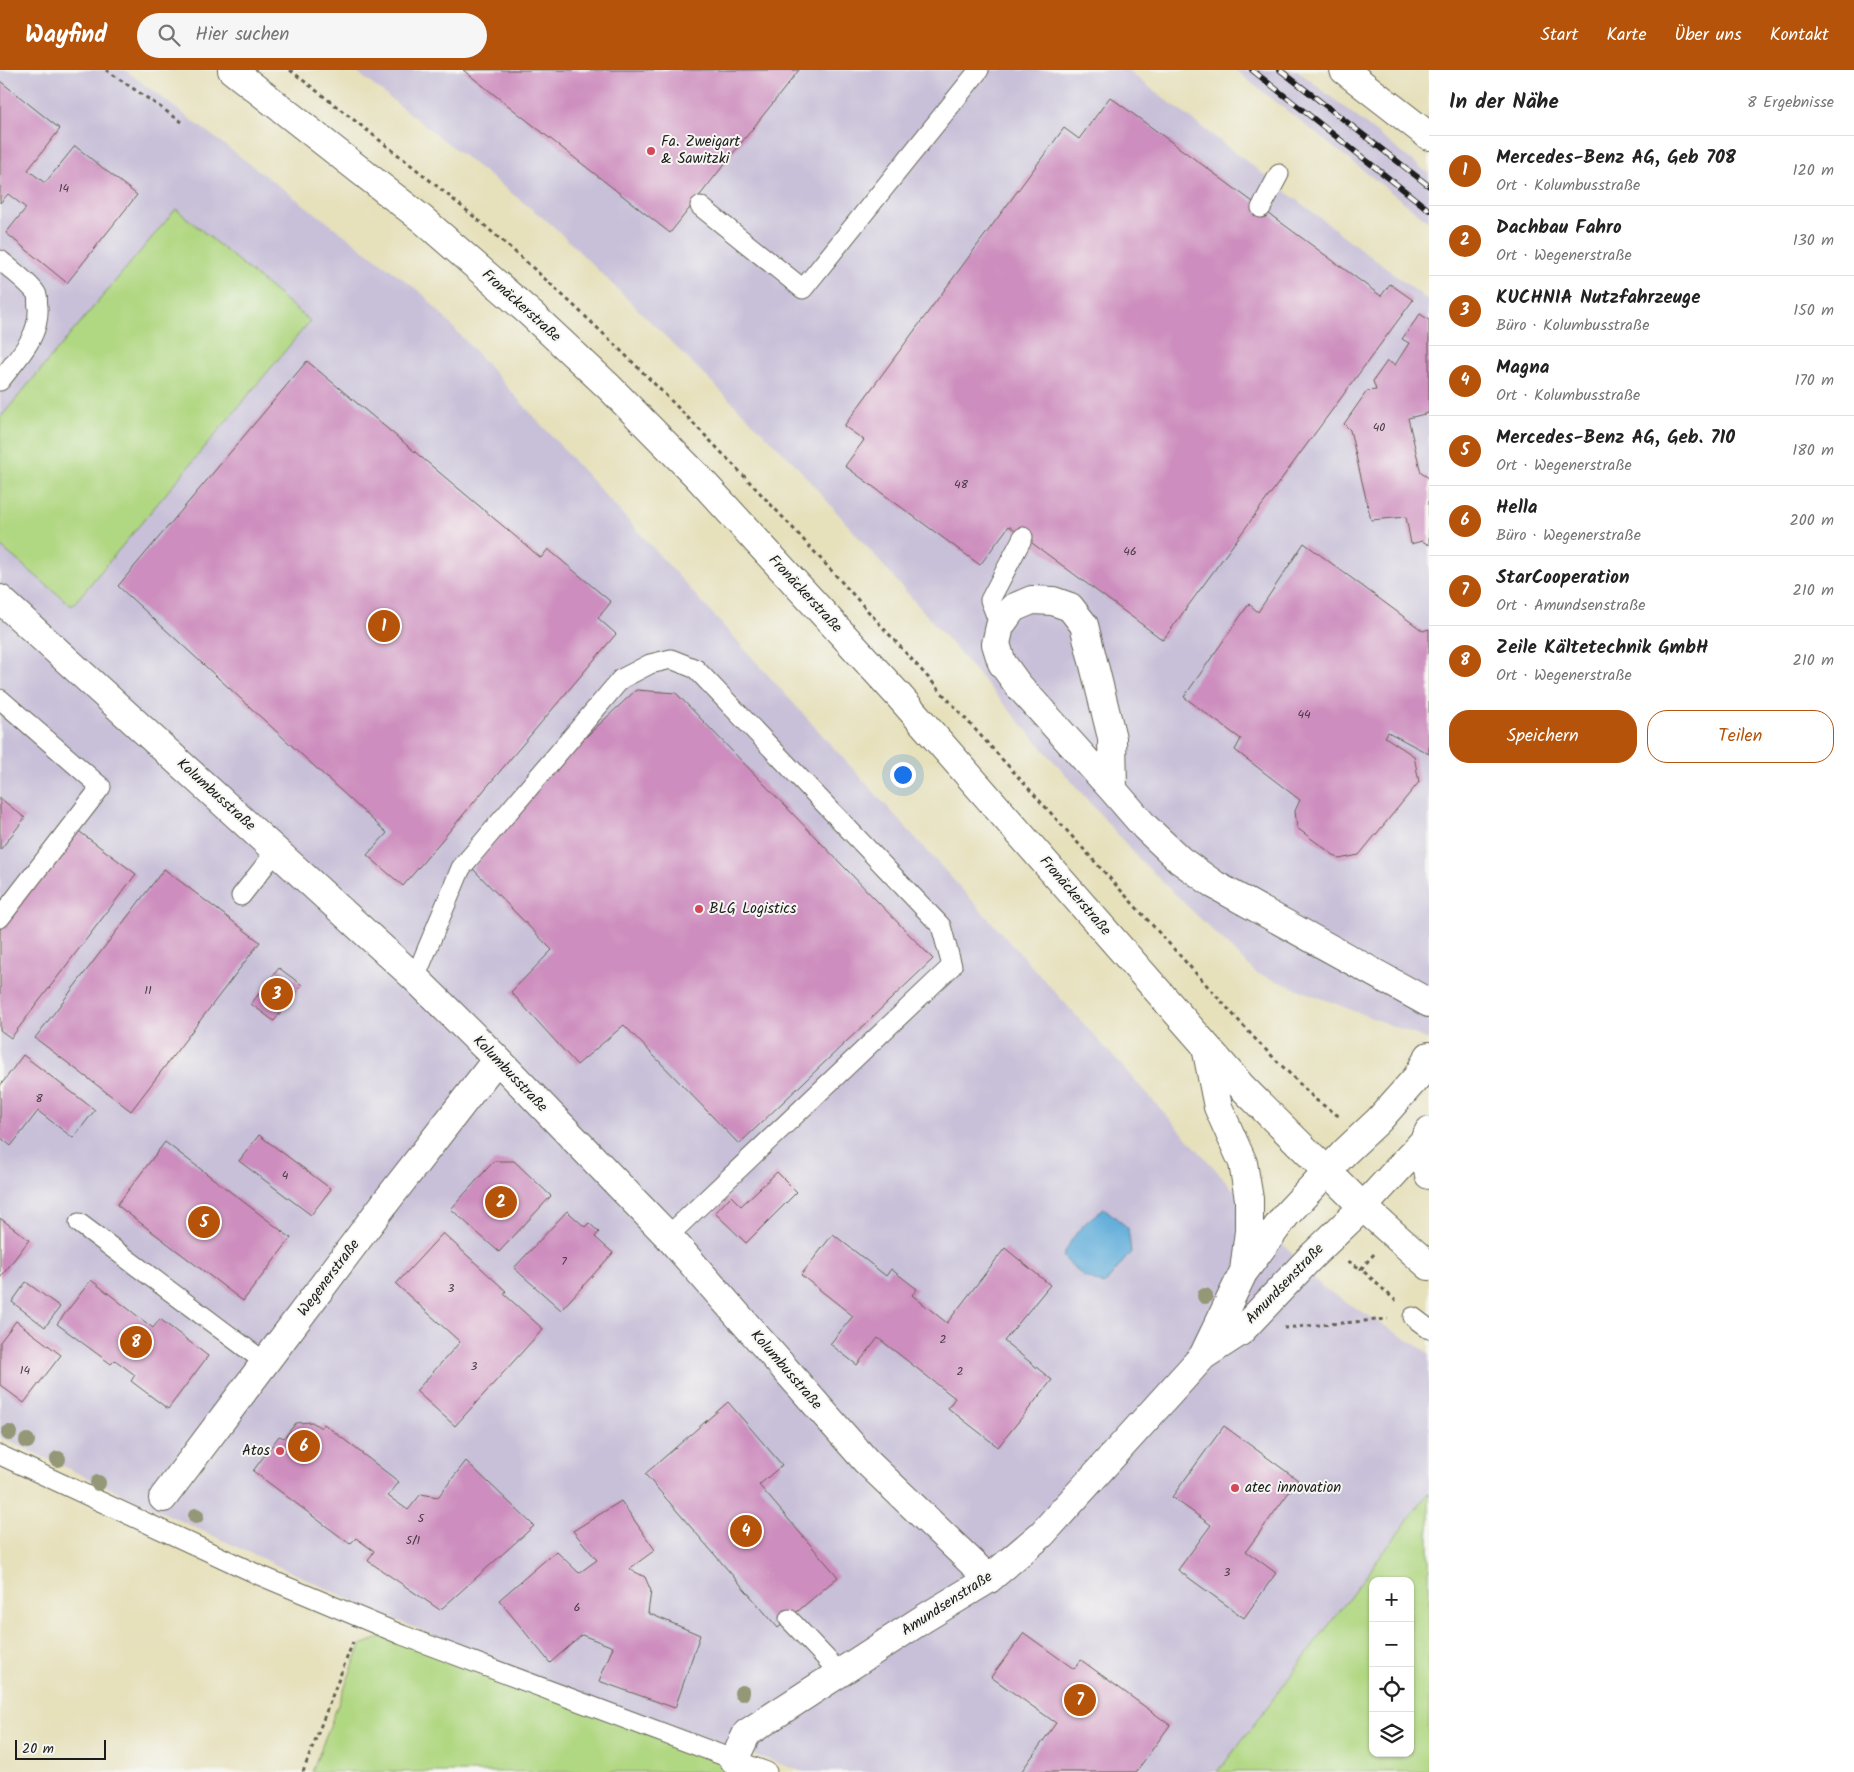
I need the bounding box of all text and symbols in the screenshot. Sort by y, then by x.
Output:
search box [137,13,487,58]
text: Wayfind [25,16,107,55]
text: Hier suchen [195,20,290,50]
icon: search [155,21,183,49]
text: Start [1540,21,1578,50]
text: Karte [1606,21,1646,50]
text: Über uns [1674,21,1742,50]
text: Kontakt [1770,21,1829,50]
text: In der Nähe [1449,86,1559,119]
text: 8 Ergebnisse [1747,90,1834,115]
place label: Fa. Zweigart & Sawitzki [661,130,740,171]
text: Mercedes-Benz AG, Geb 708 [1496,143,1736,173]
marker: Fa. Zweigart & Sawitzki [645,145,657,157]
text: 1 [1463,158,1467,183]
text: 120 m [1793,158,1834,183]
text: Ort · Kolumbusstraße [1496,173,1640,198]
house number: 14 [59,179,70,198]
text: Dachbau Fahro [1496,213,1622,243]
text: 2 [1460,228,1470,253]
text: 130 m [1793,228,1834,253]
text: Ort · Wegenerstraße [1496,243,1632,268]
street label: Fronäckerstraße [476,264,566,348]
text: KUCHNIA Nutzfahrzeuge [1496,283,1700,313]
text: 3 [1461,298,1469,323]
text: 150 m [1793,298,1834,323]
text: Büro · Kolumbusstraße [1496,313,1649,338]
text: Magna [1496,353,1549,383]
text: 4 [1461,368,1469,393]
text: 170 m [1794,368,1834,393]
text: Ort · Kolumbusstraße [1496,383,1640,408]
house number: 40 [1373,418,1385,437]
text: Mercedes-Benz AG, Geb. 710 [1496,423,1735,453]
text: 5 [1461,438,1469,463]
text: 180 m [1792,438,1834,463]
text: Ort · Wegenerstraße [1496,453,1632,478]
house number: 48 [954,475,969,494]
text: Hella [1496,493,1537,523]
text: 6 [1461,508,1469,533]
text: 200 m [1790,508,1834,533]
text: Büro · Wegenerstraße [1496,523,1641,548]
house number: 46 [1123,542,1137,561]
street label: Fronäckerstraße [762,549,848,639]
text: StarCooperation [1496,563,1629,593]
text: 7 [1461,578,1469,603]
text: 210 m [1793,578,1834,603]
text: Ort · Amundsenstraße [1496,593,1646,618]
pin: 1 [368,607,400,645]
text: Zeile Kältetechnik GmbH [1496,633,1708,663]
text: 8 [1460,648,1470,673]
text: 210 m [1793,648,1834,673]
text: Ort · Wegenerstraße [1496,663,1632,688]
house number: 44 [1297,705,1311,724]
button: Speichern [1449,710,1637,763]
button: Teilen [1647,710,1834,763]
street label: Kolumbusstraße [171,753,261,837]
your location [890,762,916,788]
street label: Fronäckerstraße [1033,850,1117,942]
place label: BLG Logistics [709,897,797,921]
marker: BLG Logistics [693,903,705,915]
pin: 3 [261,975,293,1013]
house number: 11 [144,981,152,1000]
street label: Kolumbusstraße [467,1030,553,1118]
house number: 8 [35,1089,43,1108]
house number: 4 [282,1166,289,1185]
pin: 2 [485,1183,517,1221]
pin: 5 [188,1203,220,1241]
street label: Wegenerstraße [292,1234,366,1322]
street label: Amundsenstraße [1240,1238,1330,1330]
house number: 7 [561,1252,567,1271]
house number: 3 [448,1279,455,1298]
pin: 8 [120,1323,152,1361]
street label: Kolumbusstraße [744,1325,828,1416]
house number: 2 [940,1330,947,1349]
house number: 3 [471,1357,478,1376]
house number: 14 [20,1361,31,1380]
house number: 2 [957,1362,964,1381]
pin: 6 [288,1427,320,1465]
place label: Atos [242,1439,271,1463]
marker: Atos [274,1445,286,1457]
place label: atec innovation [1245,1476,1341,1500]
marker: atec innovation [1229,1482,1241,1494]
house number: 5 [418,1509,426,1528]
pin: 4 [730,1512,762,1550]
house number: 5/1 [406,1531,420,1550]
house number: 3 [1224,1563,1231,1582]
street label: Amundsenstraße [897,1565,998,1643]
map controls [1369,1577,1414,1757]
button: + [1369,1577,1414,1622]
house number: 6 [574,1598,580,1617]
button: − [1369,1622,1414,1667]
button: locate [1369,1667,1414,1712]
pin: 7 [1064,1681,1096,1719]
button: layers [1369,1712,1414,1757]
scale bar [15,1737,106,1760]
text: 20 m [22,1738,54,1760]

